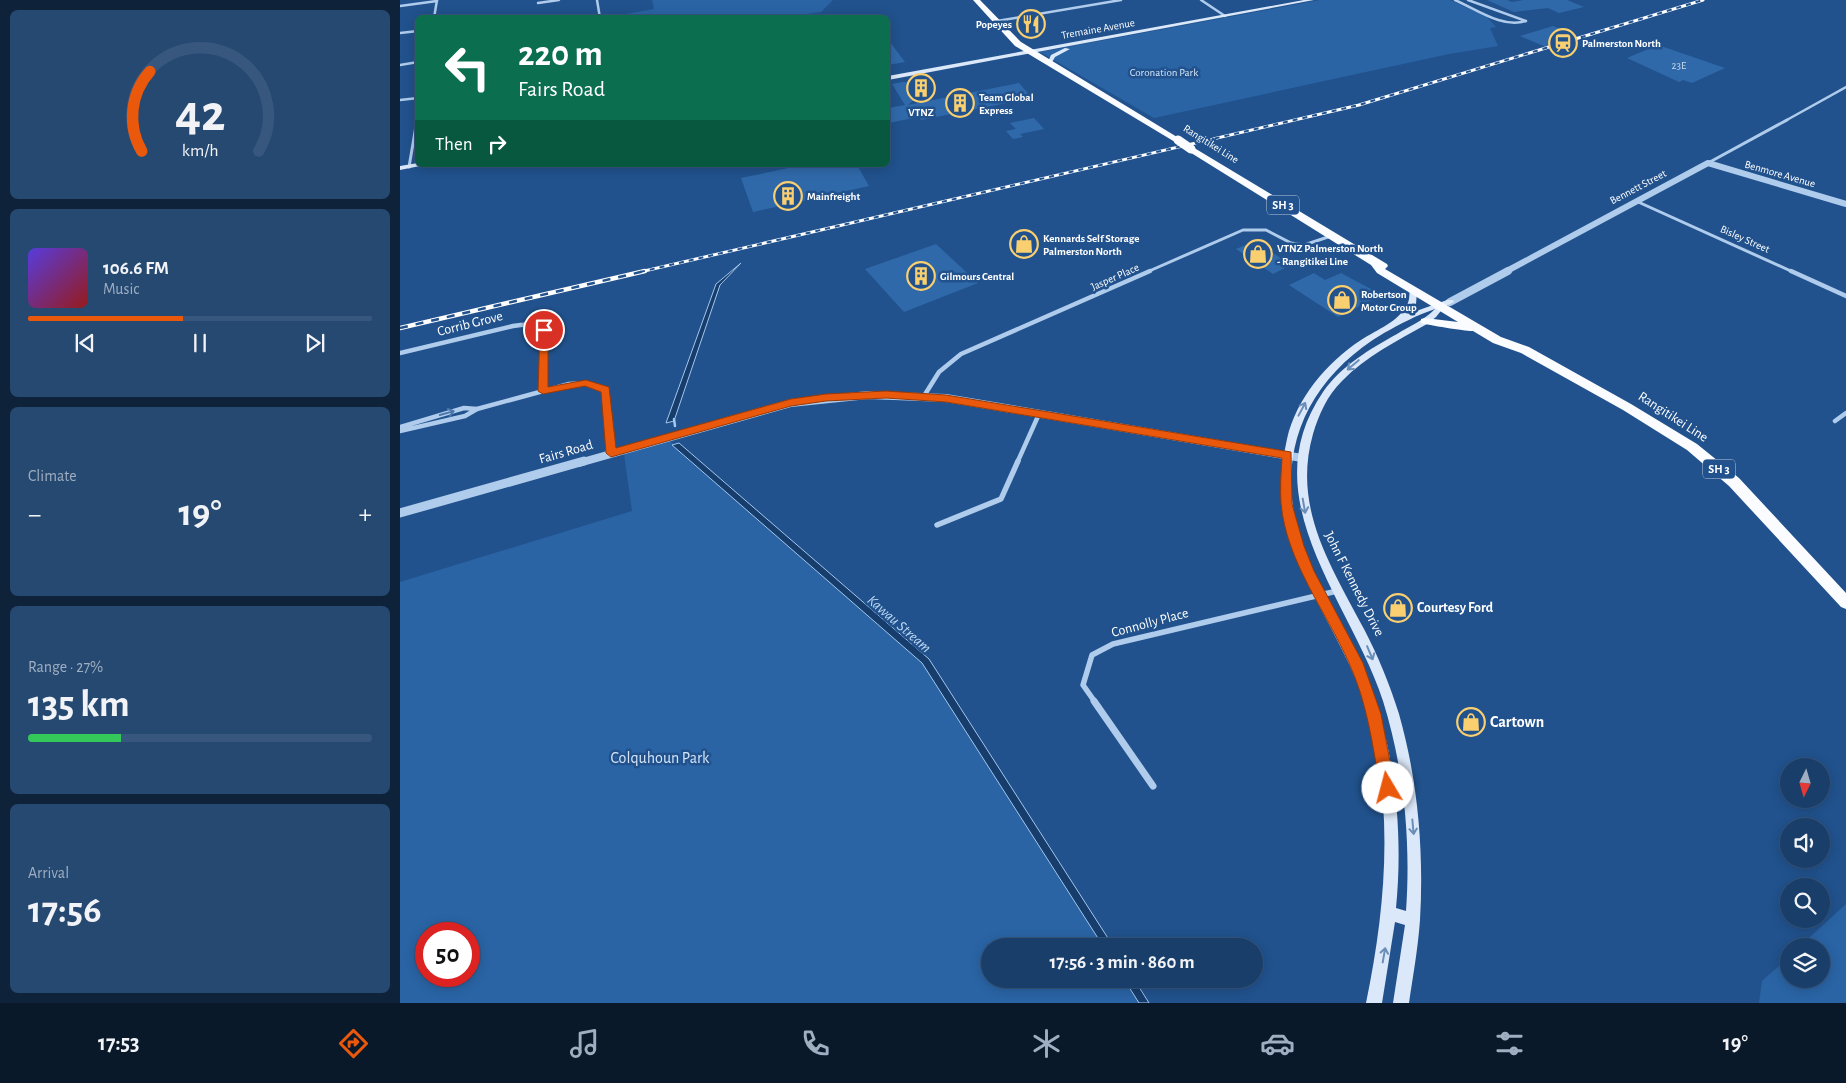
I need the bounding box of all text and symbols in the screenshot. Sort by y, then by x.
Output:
restaurant icon: Popeyes [1016,9,1046,39]
street label: Tremaine Avenue [1060,17,1136,41]
place label: Popeyes [976,19,1012,30]
station icon: Palmerston North [1548,28,1578,58]
icon: left [435,35,500,100]
text: 220 m [518,37,603,72]
place label: Palmerston North [1582,38,1661,49]
house number: 23E [1672,60,1687,71]
park label: Coronation Park [1130,67,1198,78]
building icon: VTNZ [906,73,936,103]
text: Fairs Road [518,78,605,100]
text: 42 [175,88,225,140]
building icon: Team Global Express [945,88,975,118]
place label: Team Global Express [979,92,1034,116]
place label: VTNZ [908,107,934,118]
street label: Rangitikei Line [1181,123,1241,165]
icon: right [483,130,511,158]
text: Then [435,135,473,154]
text: km/h [182,142,218,160]
street label: Benmore Avenue [1743,159,1817,189]
street label: Bennett Street [1608,167,1668,206]
building icon: Mainfreight [773,181,803,211]
place label: Mainfreight [807,191,860,202]
road number: SH 3 [1267,196,1299,214]
street label: Bisley Street [1719,223,1772,255]
shop icon: Kennards Self Storage Palmerston North [1009,229,1039,259]
place label: Kennards Self Storage Palmerston North [1043,233,1139,257]
shop icon: VTNZ Palmerston North - Rangitikei Line [1243,239,1273,269]
place label: VTNZ Palmerston North - Rangitikei Line [1277,243,1383,267]
text: 106.6 FM [103,259,169,278]
building icon: Gilmours Central [906,261,936,291]
street label: Jasper Place [1089,262,1141,292]
place label: Gilmours Central [940,271,1014,282]
text: Music [103,281,139,297]
shop icon: Robertson Motor Group [1327,285,1357,315]
place label: Robertson Motor Group [1361,289,1417,313]
street label: Corrib Grove [436,309,504,339]
pin [523,309,565,351]
icon: arrive [530,316,558,344]
icon: previous [71,329,99,357]
icon: pause [186,329,214,357]
icon: next [301,329,329,357]
one-way arrow [1347,359,1360,371]
street label: Rangitikei Line [1636,389,1710,445]
one-way arrow [1297,401,1307,416]
one-way arrow [438,408,454,417]
street label: Fairs Road [537,438,595,466]
road number: SH 3 [1703,459,1735,478]
text: Climate [28,468,77,484]
text: 19° [178,495,222,533]
one-way arrow [1300,498,1309,514]
text: − [28,501,41,529]
text: + [359,501,372,529]
street label: John F Kennedy Drive [1322,529,1386,639]
water label: Kawau Stream [864,592,934,656]
shop icon: Courtesy Ford [1383,593,1413,623]
place label: Courtesy Ford [1417,601,1494,615]
street label: Connolly Place [1110,606,1190,640]
one-way arrow [1366,645,1376,660]
text: Range · 27% [28,659,103,675]
text: 135 km [28,686,130,724]
shop icon: Cartown [1456,707,1486,737]
place label: Cartown [1490,714,1544,730]
park label: Colquhoun Park [611,750,710,766]
north arrow [1780,758,1830,808]
map controls [1780,758,1830,988]
position arrow [1361,761,1413,813]
button: sound [1780,818,1830,868]
one-way arrow [1408,819,1418,835]
text: Arrival [28,865,69,881]
button: search [1780,878,1830,928]
text: 17:56 [28,892,102,930]
speed limit sign: 50 [415,922,480,987]
button: layers [1780,938,1830,988]
one-way arrow [1379,948,1389,964]
text: 17:56 · 3 min · 860 m [1049,953,1195,972]
icon: directions [336,1026,371,1061]
icon: music [567,1026,602,1061]
icon: phone [798,1026,833,1061]
icon: climate [1029,1026,1064,1061]
icon: car [1260,1026,1295,1061]
icon: filters [1492,1026,1527,1061]
text: 17:53 [98,1032,140,1054]
text: 19° [1723,1032,1748,1054]

